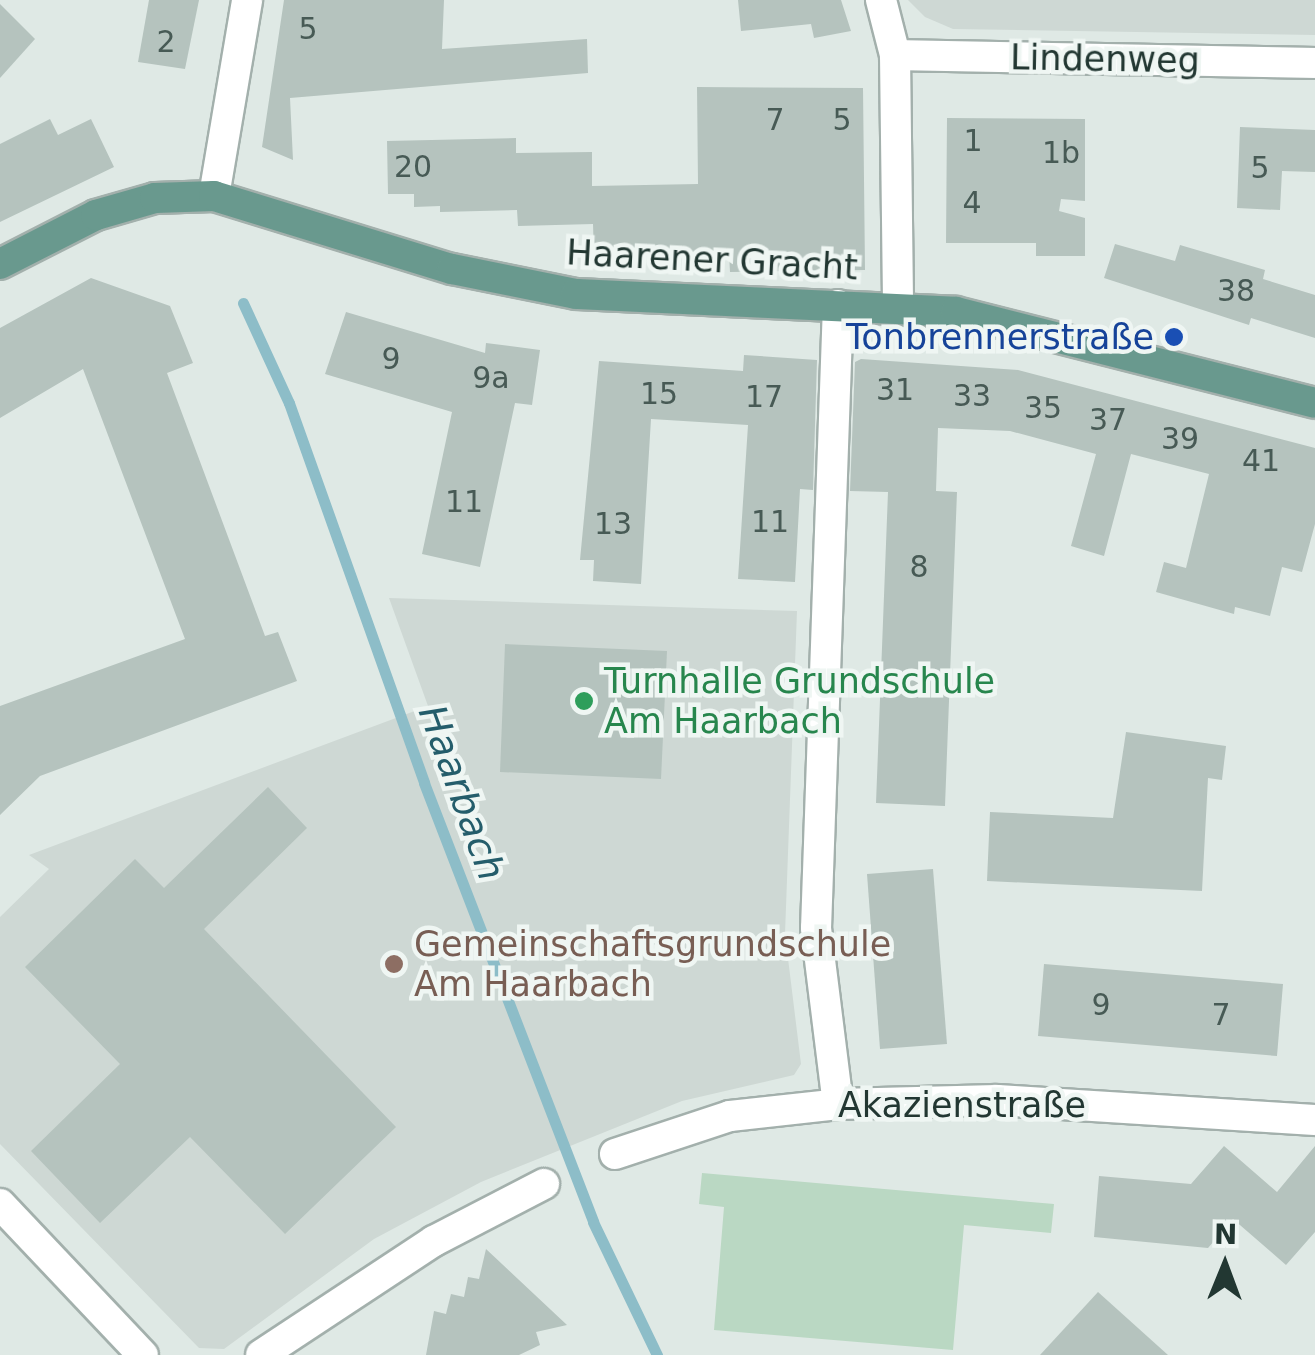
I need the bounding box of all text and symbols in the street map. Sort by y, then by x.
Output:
house number: 5 [298,11,318,47]
house number: 2 [156,24,176,60]
street label: Lindenweg [1010,36,1200,82]
house number: 7 [765,102,785,138]
house number: 5 [832,102,852,138]
house number: 1 [963,123,983,159]
house number: 1b [1042,135,1080,171]
house number: 20 [394,149,432,185]
house number: 5 [1250,150,1270,186]
house number: 4 [962,185,982,221]
street label: Haarener Gracht [565,231,859,289]
house number: 38 [1217,273,1255,309]
place label: Tonbrennerstraße [846,316,1154,358]
marker: Tonbrennerstraße [1163,326,1185,348]
house number: 9 [381,341,401,377]
house number: 9a [472,360,510,396]
house number: 31 [876,372,914,408]
house number: 15 [640,376,678,412]
house number: 33 [953,378,991,414]
house number: 17 [745,379,783,415]
house number: 35 [1024,390,1062,426]
house number: 37 [1089,402,1127,438]
house number: 39 [1161,421,1199,457]
house number: 41 [1242,443,1280,479]
house number: 11 [445,484,483,520]
house number: 11 [751,504,789,540]
house number: 13 [594,506,632,542]
house number: 8 [909,549,929,585]
place label: Turnhalle Grundschule Am Haarbach [604,660,995,742]
marker: Turnhalle Grundschule Am Haarbach [573,690,595,712]
water label: Haarbach [408,699,514,887]
place label: Gemeinschaftsgrundschule Am Haarbach [414,923,891,1005]
marker: Gemeinschaftsgrundschule Am Haarbach [383,953,405,975]
house number: 9 [1091,987,1111,1023]
house number: 7 [1211,997,1231,1033]
street label: Akazienstraße [838,1084,1086,1126]
north arrow [1175,1215,1275,1315]
text: N [1214,1218,1238,1251]

